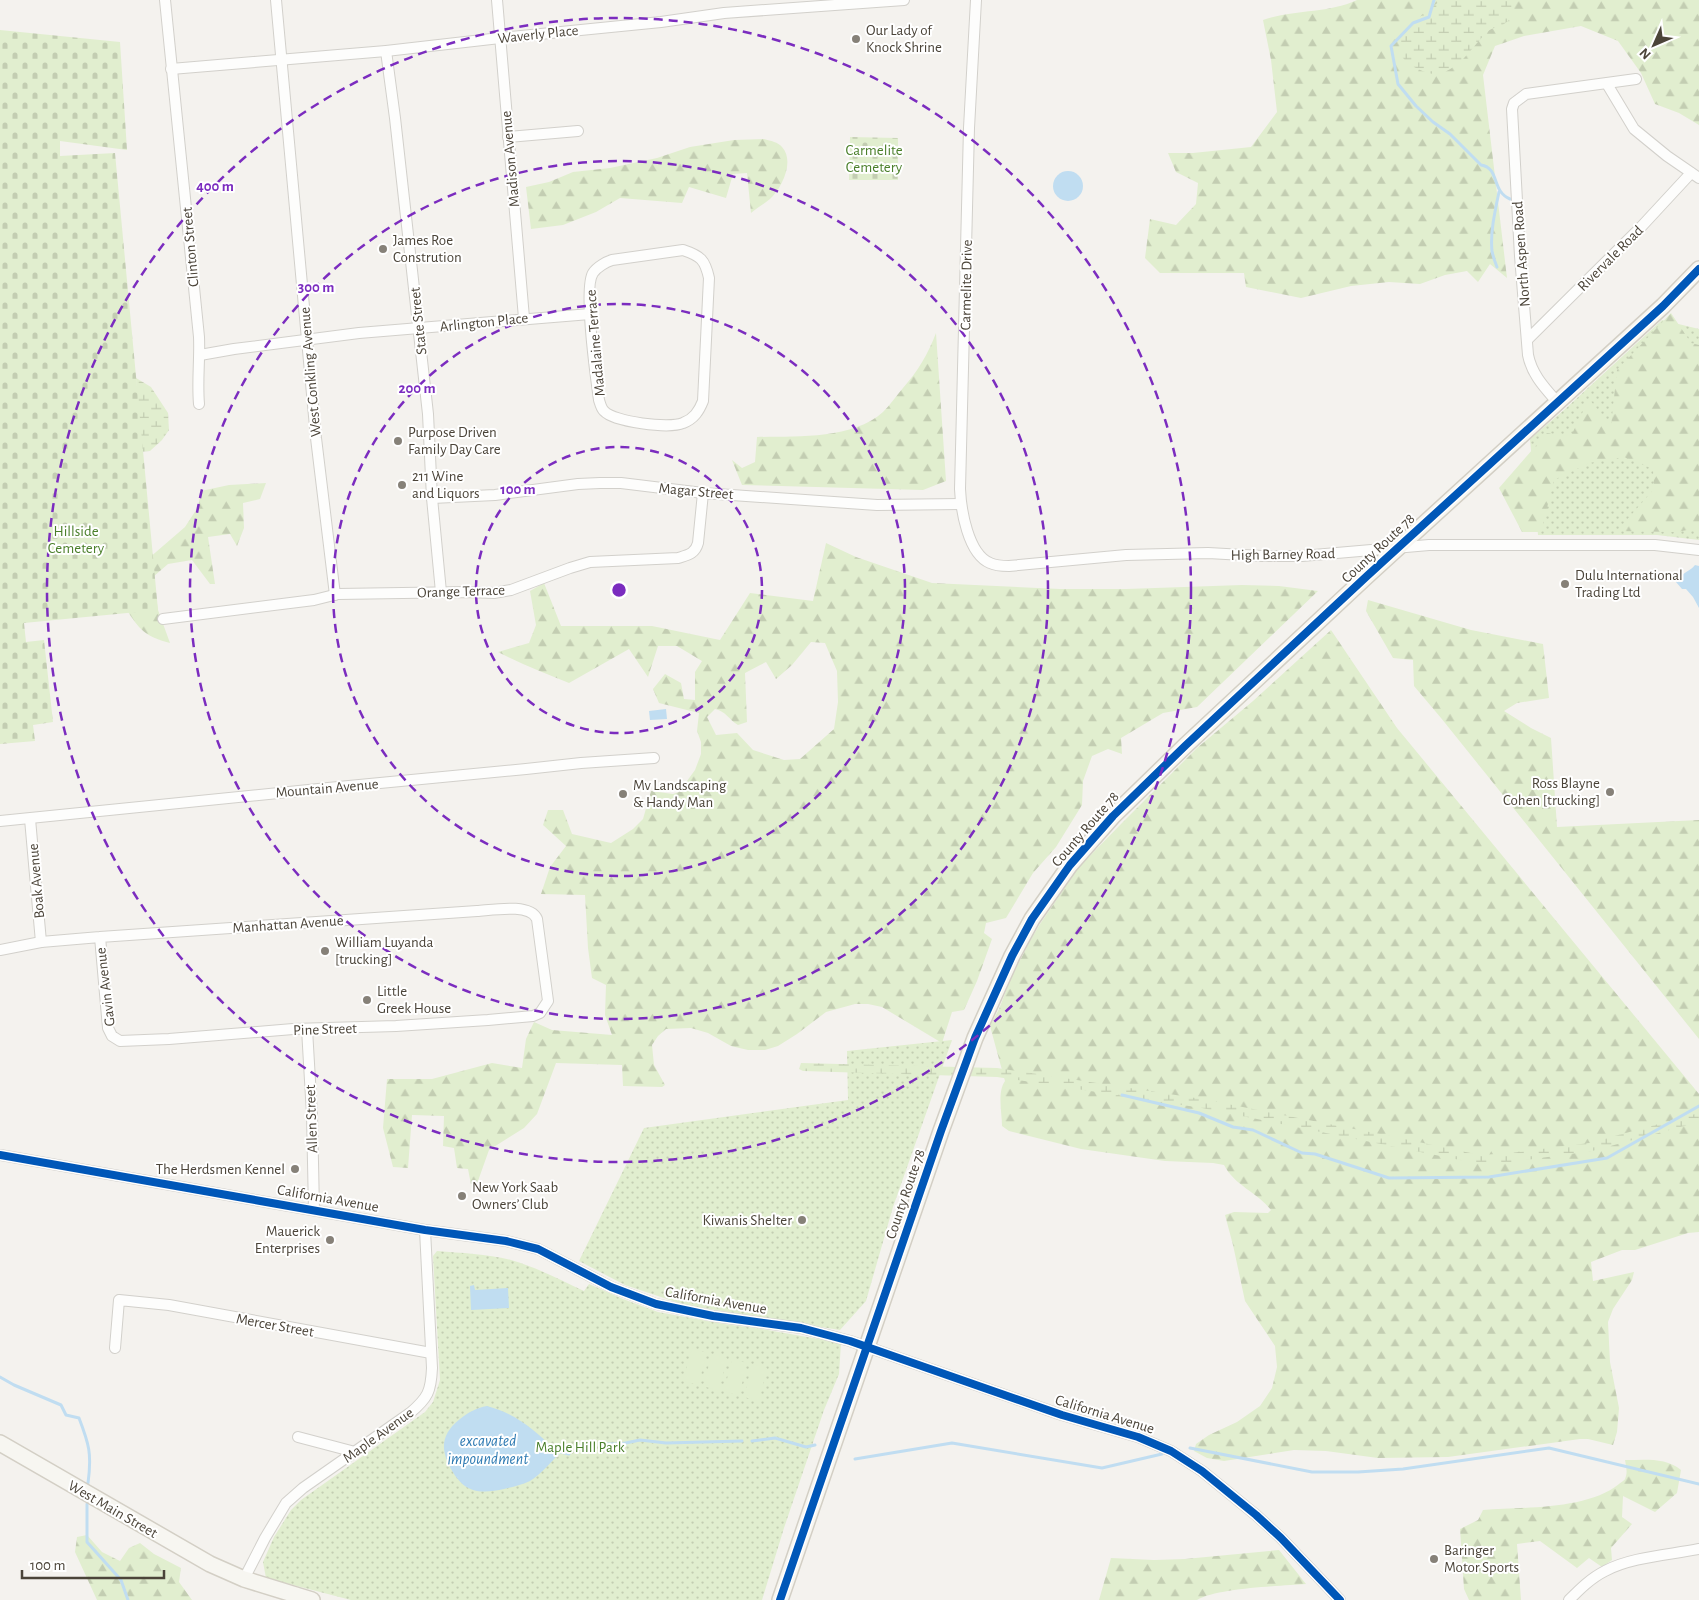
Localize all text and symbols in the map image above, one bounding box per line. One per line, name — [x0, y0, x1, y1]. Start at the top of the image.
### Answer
north arrow — [1629, 20, 1679, 70]
street label: Waverly Place — [497, 23, 579, 46]
place label: Our Lady of Knock Shrine — [866, 23, 942, 55]
marker: Our Lady of Knock Shrine — [850, 33, 862, 45]
text: N — [1637, 45, 1654, 62]
street label: Madison Avenue — [499, 110, 522, 208]
park label: Carmelite Cemetery — [845, 143, 903, 175]
text: 400 m — [196, 179, 234, 194]
street label: North Aspen Road — [1510, 200, 1533, 307]
street label: Clinton Street — [180, 206, 201, 288]
street label: Rivervale Road — [1575, 222, 1646, 294]
place label: James Roe Constrution — [393, 233, 462, 265]
street label: Carmelite Drive — [958, 239, 975, 331]
marker: James Roe Constrution — [377, 243, 389, 255]
text: 300 m — [298, 280, 334, 295]
street label: State Street — [407, 286, 430, 356]
street label: Madalaine Terrace — [583, 289, 608, 397]
street label: West Conkling Avenue — [297, 306, 324, 438]
street label: Arlington Place — [439, 310, 529, 335]
text: 200 m — [398, 381, 436, 396]
place label: Purpose Driven Family Day Care — [408, 425, 501, 457]
marker: Purpose Driven Family Day Care — [392, 435, 404, 447]
place label: 211 Wine and Liquors — [412, 469, 480, 501]
marker: 211 Wine and Liquors — [396, 479, 408, 491]
street label: Magar Street — [658, 481, 734, 502]
text: 100 m — [500, 482, 536, 497]
street label: County Route 78 — [1339, 511, 1418, 586]
park label: Hillside Cemetery — [48, 524, 105, 556]
street label: High Barney Road — [1231, 546, 1336, 563]
place label: Dulu International Trading Ltd — [1575, 568, 1683, 600]
marker: Dulu International Trading Ltd — [1559, 578, 1571, 590]
centre of rings — [610, 581, 628, 599]
street label: Orange Terrace — [417, 582, 505, 601]
place label: Ross Blayne Cohen [trucking] — [1503, 776, 1600, 808]
street label: Mountain Avenue — [275, 777, 379, 800]
place label: Mv Landscaping & Handy Man — [633, 778, 727, 810]
marker: Ross Blayne Cohen [trucking] — [1604, 786, 1616, 798]
marker: Mv Landscaping & Handy Man — [617, 788, 629, 800]
street label: County Route 78 — [1049, 789, 1122, 870]
street label: Boak Avenue — [26, 843, 47, 919]
street label: Manhattan Avenue — [232, 913, 344, 936]
place label: William Luyanda [trucking] — [335, 935, 433, 967]
marker: William Luyanda [trucking] — [319, 945, 331, 957]
street label: Gavin Avenue — [93, 946, 118, 1027]
place label: Little Greek House — [377, 984, 451, 1016]
marker: Little Greek House — [361, 994, 373, 1006]
street label: Pine Street — [293, 1021, 357, 1038]
street label: Allen Street — [303, 1084, 320, 1153]
street label: County Route 78 — [883, 1147, 928, 1241]
place label: The Herdsmen Kennel — [156, 1162, 285, 1177]
marker: The Herdsmen Kennel — [289, 1163, 301, 1175]
place label: New York Saab Owners’ Club — [472, 1180, 558, 1212]
street label: California Avenue — [276, 1182, 380, 1215]
marker: New York Saab Owners’ Club — [456, 1190, 468, 1202]
place label: Kiwanis Shelter — [702, 1213, 792, 1228]
marker: Kiwanis Shelter — [796, 1214, 808, 1226]
place label: Mauerick Enterprises — [255, 1224, 320, 1256]
marker: Mauerick Enterprises — [324, 1234, 336, 1246]
street label: California Avenue — [664, 1284, 768, 1317]
street label: Mercer Street — [235, 1311, 315, 1340]
street label: California Avenue — [1053, 1392, 1156, 1437]
street label: Maple Avenue — [340, 1405, 416, 1466]
water label: excavated impoundment — [448, 1433, 529, 1468]
park label: Maple Hill Park — [535, 1440, 625, 1455]
street label: West Main Street — [66, 1478, 160, 1541]
place label: Baringer Motor Sports — [1444, 1543, 1519, 1575]
scale bar — [22, 1548, 165, 1580]
marker: Baringer Motor Sports — [1428, 1553, 1440, 1565]
text: 100 m — [30, 1558, 65, 1573]

